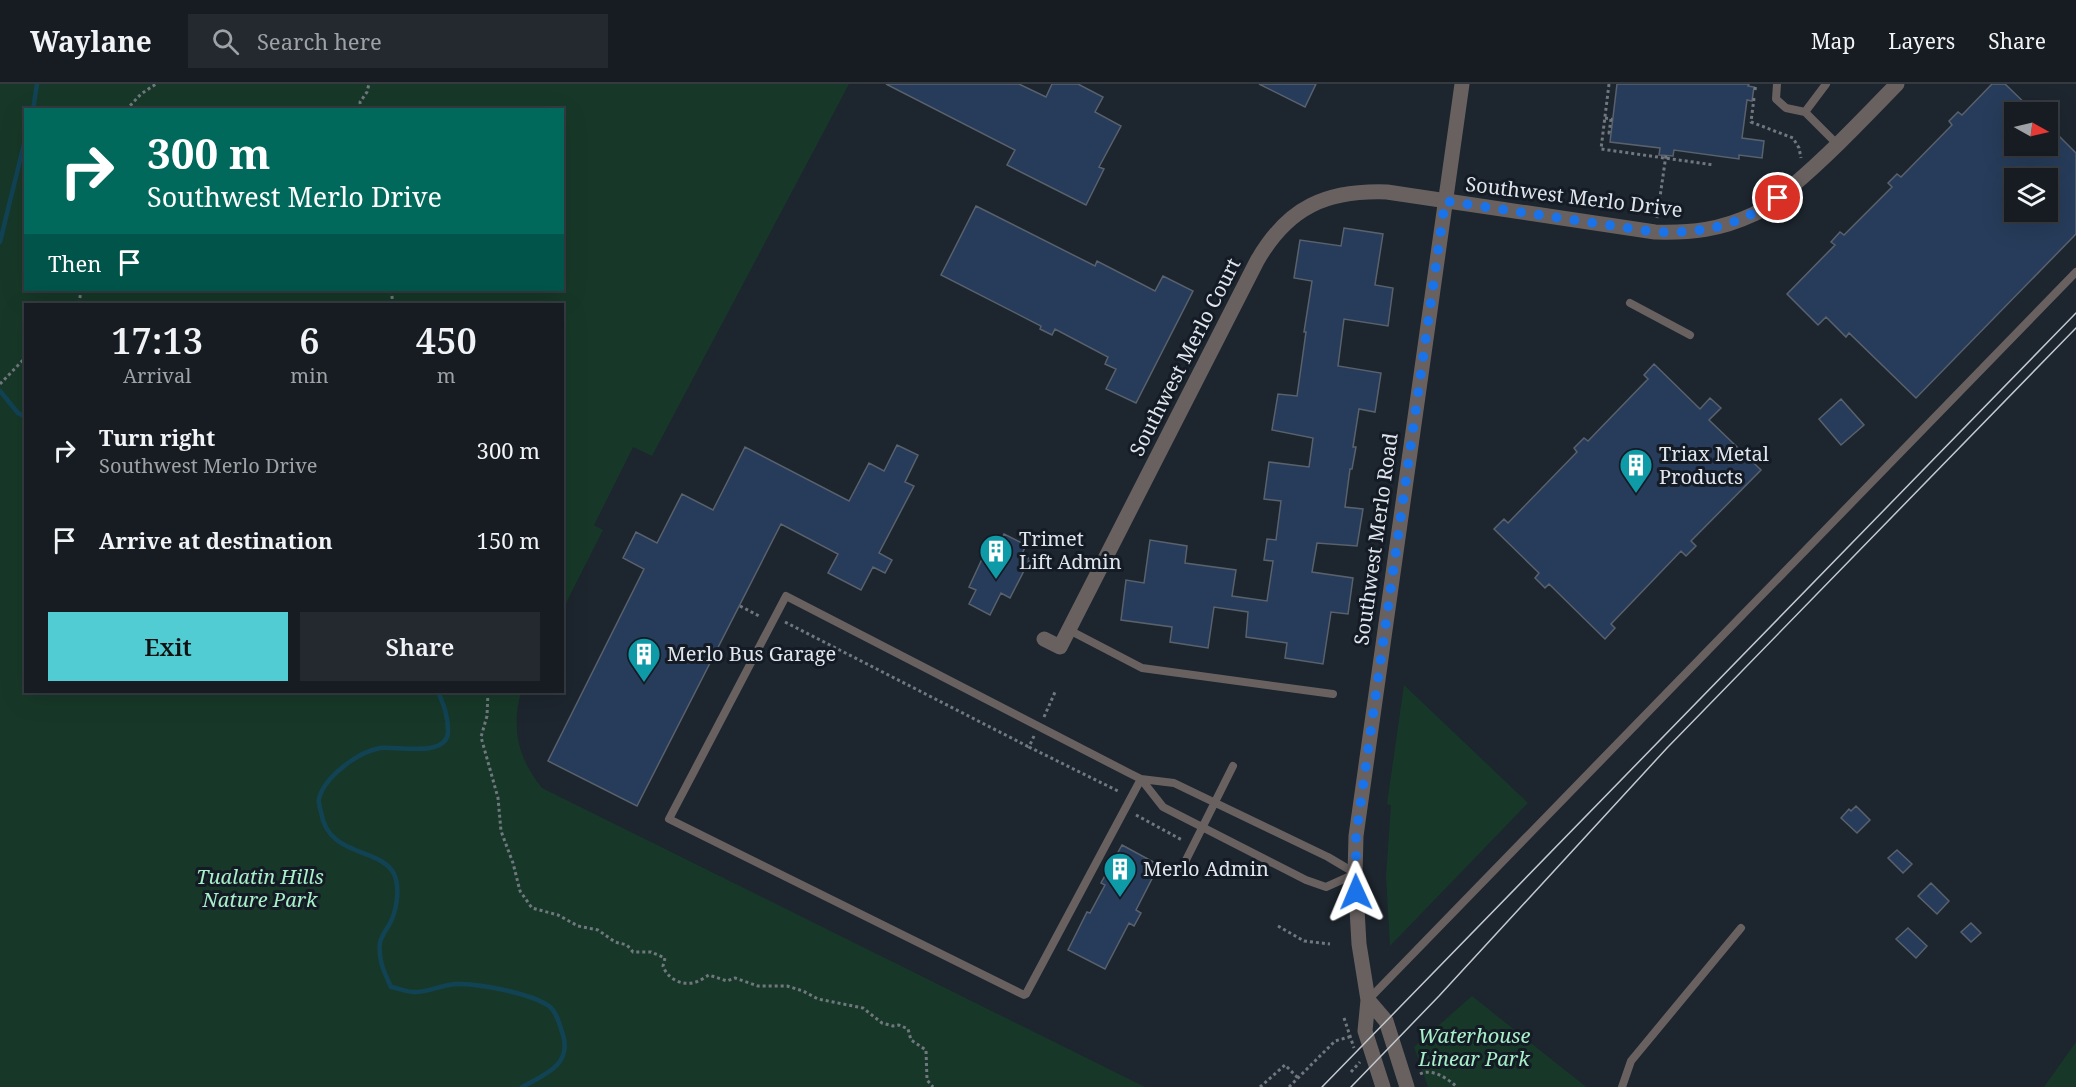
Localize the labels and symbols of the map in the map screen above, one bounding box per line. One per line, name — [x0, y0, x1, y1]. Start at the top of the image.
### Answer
north arrow — [2004, 102, 2058, 156]
street label: Southwest Merlo Drive — [1464, 170, 1684, 223]
pin — [1752, 172, 1803, 223]
street label: Southwest Merlo Court — [1123, 253, 1246, 460]
street label: Southwest Merlo Road — [1347, 431, 1404, 647]
place label: Triax Metal Products — [1659, 440, 1769, 490]
building icon: Triax Metal Products — [1618, 447, 1654, 494]
place label: Trimet Lift Admin — [1019, 525, 1122, 575]
building icon: Trimet Lift Admin — [978, 533, 1014, 580]
building icon: Merlo Bus Garage — [626, 636, 662, 683]
place label: Merlo Bus Garage — [667, 640, 836, 667]
building icon: Merlo Admin — [1102, 851, 1138, 898]
place label: Merlo Admin — [1143, 855, 1269, 882]
position arrow — [1324, 860, 1388, 924]
park label: Tualatin Hills Nature Park — [196, 863, 324, 913]
park label: Waterhouse Linear Park — [1417, 1022, 1530, 1072]

